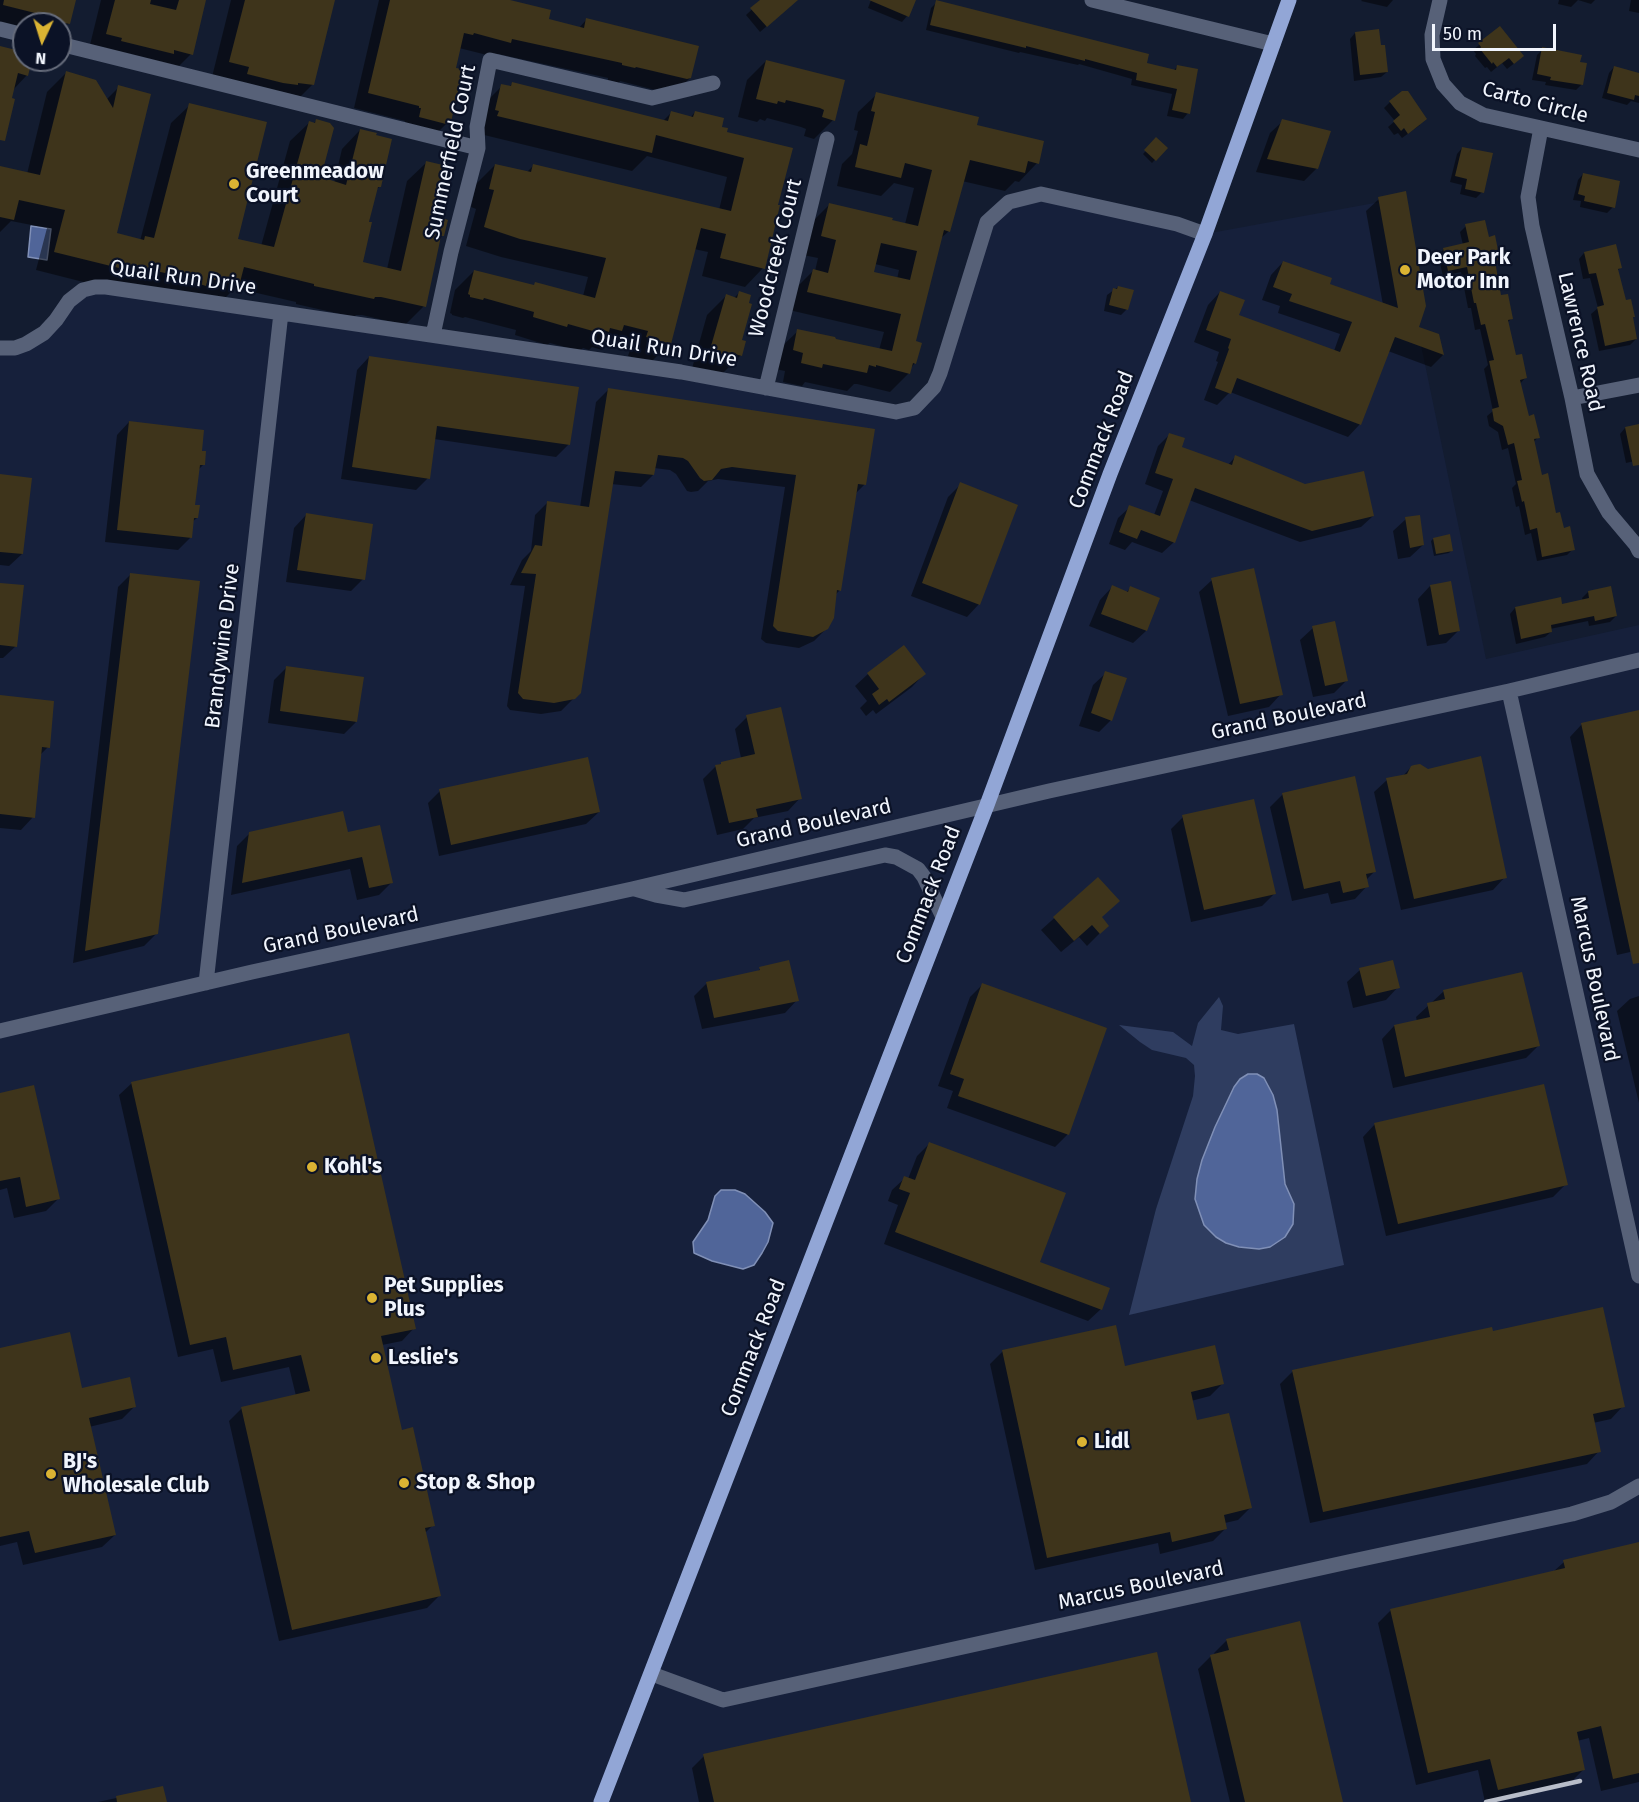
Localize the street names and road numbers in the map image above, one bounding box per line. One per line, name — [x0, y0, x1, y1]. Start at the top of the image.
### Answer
street label: Summerfield Court — [420, 62, 482, 242]
street label: Carto Circle — [1479, 77, 1591, 129]
street label: Woodcreek Court — [744, 176, 808, 340]
street label: Quail Run Drive — [108, 255, 258, 301]
street label: Lawrence Road — [1552, 270, 1608, 414]
street label: Quail Run Drive — [589, 325, 739, 373]
street label: Commack Road — [1064, 367, 1140, 513]
street label: Brandywine Drive — [200, 562, 246, 730]
street label: Grand Boulevard — [1209, 688, 1369, 746]
street label: Grand Boulevard — [734, 794, 894, 854]
street label: Commack Road — [891, 822, 967, 968]
street label: Marcus Boulevard — [1564, 894, 1624, 1064]
street label: Grand Boulevard — [261, 902, 421, 960]
street label: Commack Road — [716, 1275, 792, 1421]
street label: Marcus Boulevard — [1056, 1556, 1226, 1616]

